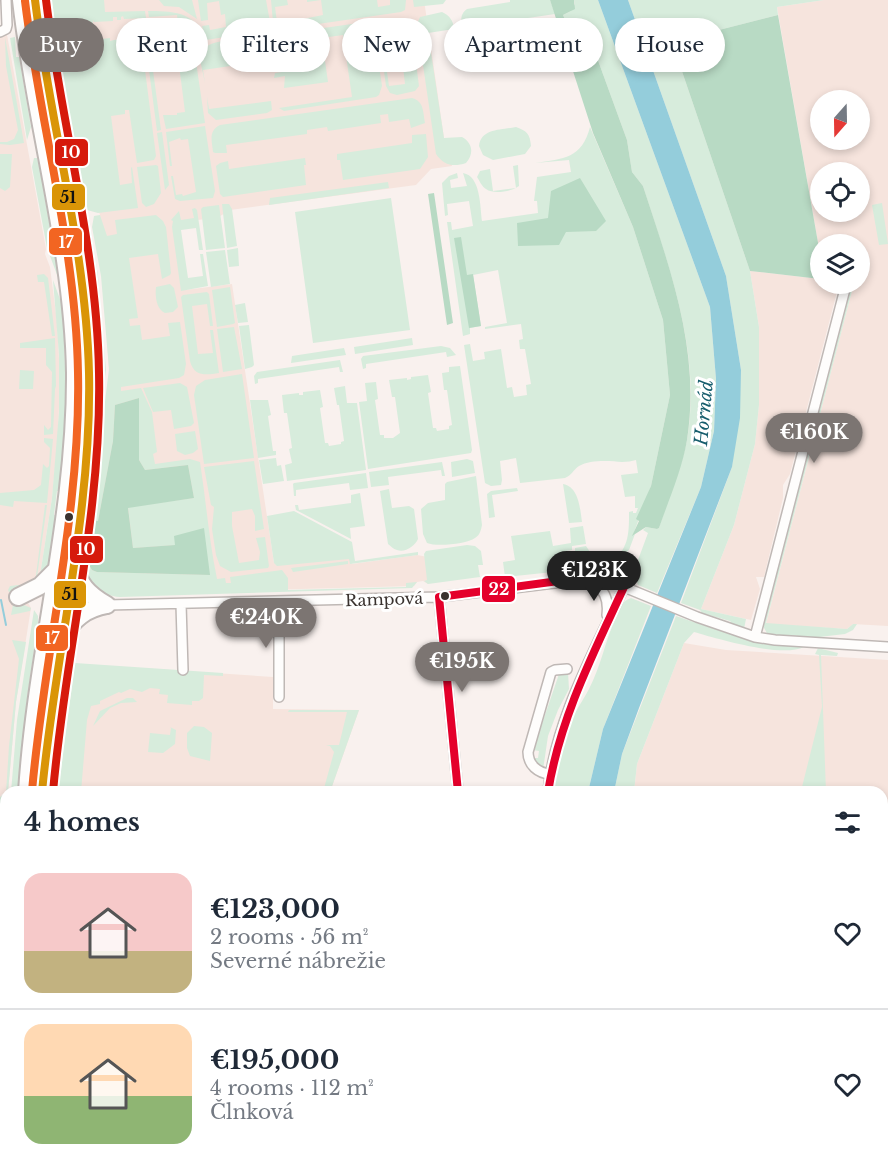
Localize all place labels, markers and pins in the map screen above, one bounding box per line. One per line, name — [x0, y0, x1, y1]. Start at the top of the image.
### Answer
pin: €160K — [772, 413, 856, 464]
unlabelled marker — [63, 511, 75, 523]
pin: €123K — [552, 551, 636, 602]
unlabelled marker — [439, 590, 451, 602]
pin: €240K — [224, 598, 308, 649]
pin: €195K — [420, 642, 504, 693]

